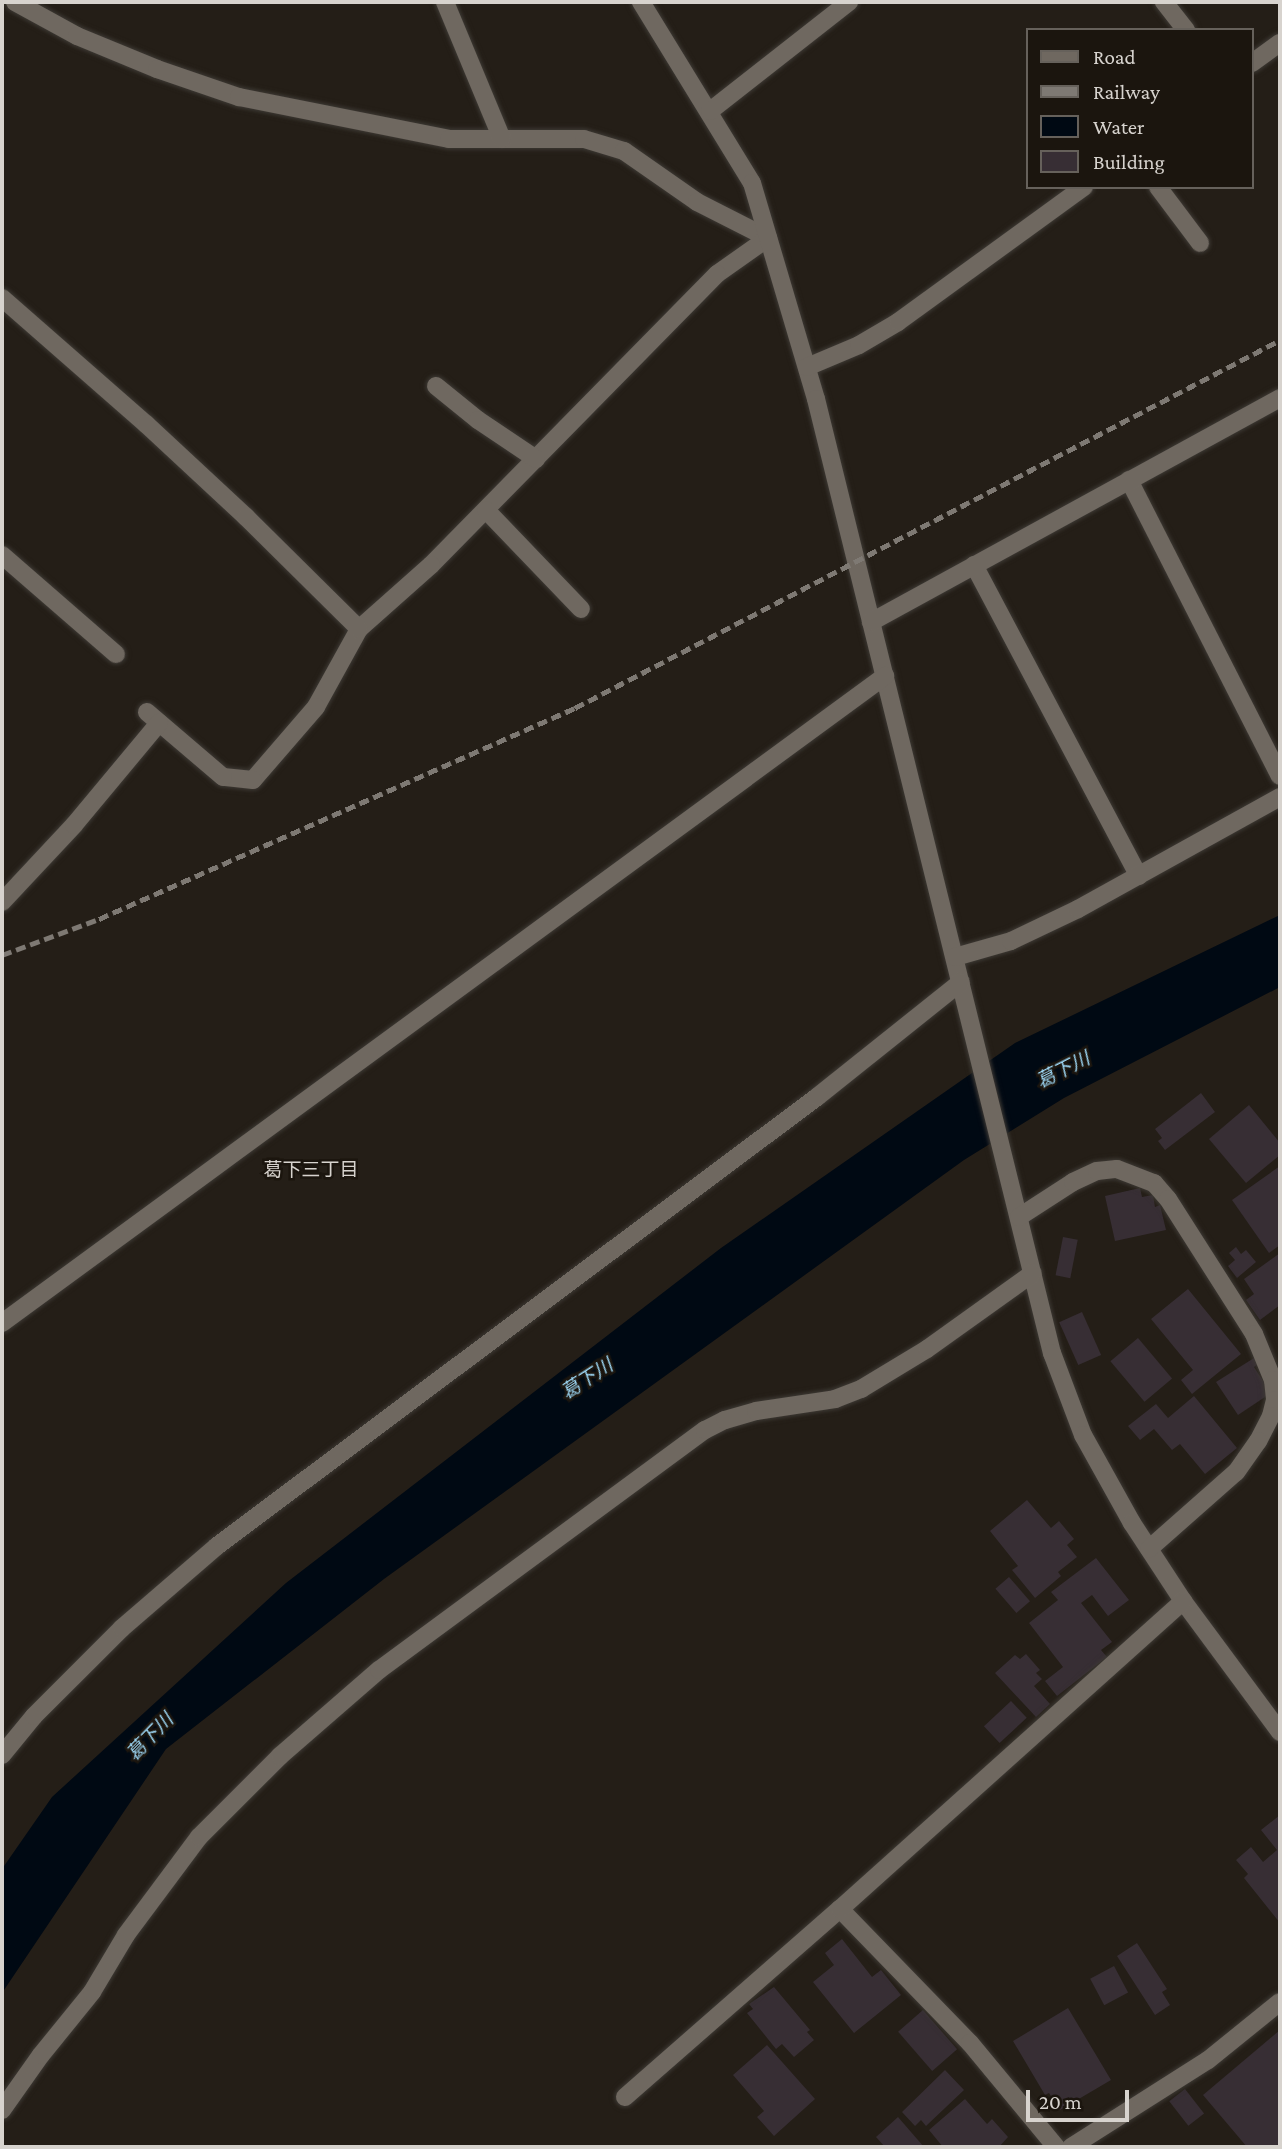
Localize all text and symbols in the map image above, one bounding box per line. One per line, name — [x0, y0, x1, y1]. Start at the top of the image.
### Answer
legend — [1026, 28, 1254, 189]
text: Road — [1093, 45, 1136, 69]
text: Railway — [1093, 80, 1160, 104]
text: Water — [1093, 115, 1145, 139]
text: Building — [1093, 150, 1165, 174]
water label: 葛下川 — [1032, 1047, 1094, 1093]
district label: 葛下三丁目 — [264, 1159, 358, 1181]
water label: 葛下川 — [557, 1354, 617, 1404]
water label: 葛下川 — [122, 1709, 178, 1765]
scale bar — [1030, 2076, 1133, 2120]
text: 20 m — [1039, 2090, 1082, 2114]

